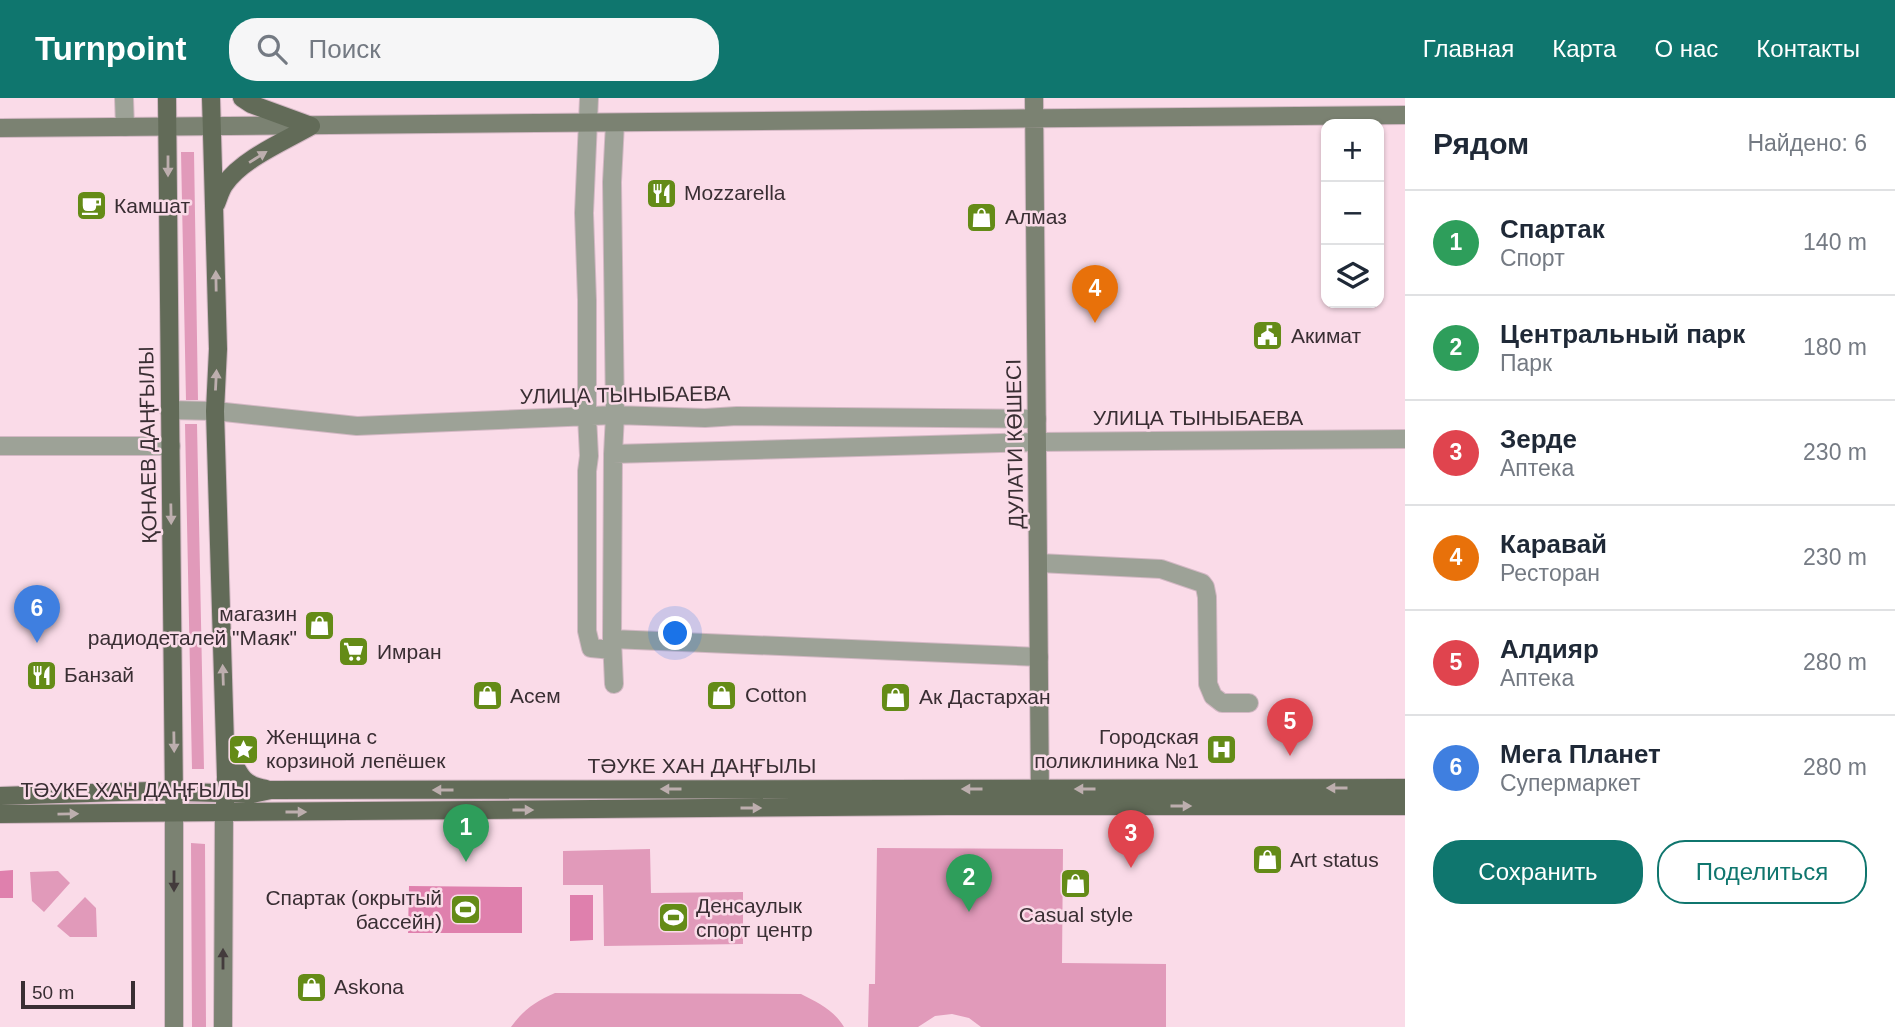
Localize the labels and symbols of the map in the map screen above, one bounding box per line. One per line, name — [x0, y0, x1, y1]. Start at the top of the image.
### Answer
one-way arrow — [248, 150, 267, 163]
one-way arrow — [162, 155, 174, 177]
restaurant icon: Mozzarella — [644, 176, 678, 210]
place label: Mozzarella — [684, 181, 786, 204]
cafe icon: Камшат — [74, 189, 108, 223]
place label: Камшат — [114, 194, 190, 217]
shop icon: Алмаз — [965, 200, 999, 234]
place label: Алмаз — [1005, 205, 1067, 228]
pin: 4 — [1072, 265, 1118, 323]
one-way arrow — [211, 269, 222, 291]
public building icon: Акимат — [1251, 319, 1285, 353]
place label: Акимат — [1291, 324, 1362, 347]
street label: ҚОНАЕВ ДАҢҒЫЛЫ — [134, 346, 161, 544]
street label: ДУЛАТИ КӨШЕСІ — [1002, 359, 1027, 529]
one-way arrow — [211, 369, 222, 391]
street label: УЛИЦА ТЫНЫБАЕВА — [519, 381, 731, 408]
street label: УЛИЦА ТЫНЫБАЕВА — [1093, 406, 1303, 429]
one-way arrow — [166, 503, 177, 525]
pin: 6 — [14, 585, 60, 643]
place label: магазин радиодеталей "Маяк" — [88, 602, 297, 649]
shop icon: магазин радиодеталей "Маяк" — [303, 609, 337, 643]
your location — [658, 616, 692, 650]
supermarket icon: Имран — [337, 635, 371, 669]
place label: Имран — [377, 640, 442, 663]
restaurant icon: Банзай — [24, 658, 58, 692]
place label: Банзай — [64, 663, 134, 686]
one-way arrow — [217, 664, 228, 686]
shop icon: Cotton — [705, 678, 739, 712]
shop icon: Асем — [470, 679, 504, 713]
shop icon: Ак Дастархан — [879, 680, 913, 714]
place label: Cotton — [745, 683, 807, 706]
place label: Асем — [510, 684, 561, 707]
place label: Ак Дастархан — [919, 685, 1050, 708]
pin: 5 — [1267, 698, 1313, 756]
place label: Женщина с корзиной лепёшек — [266, 725, 446, 772]
place label: Городская поликлиника №1 — [1034, 725, 1199, 772]
one-way arrow — [168, 731, 180, 753]
place icon: Женщина с корзиной лепёшек — [226, 732, 260, 766]
hospital icon: Городская поликлиника №1 — [1205, 732, 1239, 766]
street label: ТӘУКЕ ХАН ДАҢҒЫЛЫ — [588, 754, 816, 777]
street label: ТӘУКЕ ХАН ДАҢҒЫЛЫ — [21, 778, 249, 801]
one-way arrow — [1326, 782, 1348, 794]
one-way arrow — [659, 783, 681, 795]
one-way arrow — [960, 783, 982, 795]
one-way arrow — [1074, 783, 1096, 795]
one-way arrow — [432, 784, 454, 796]
one-way arrow — [1171, 800, 1193, 812]
one-way arrow — [740, 802, 762, 814]
pin: 1 — [443, 804, 489, 862]
one-way arrow — [512, 804, 534, 816]
one-way arrow — [285, 806, 307, 818]
one-way arrow — [57, 808, 79, 819]
pin: 3 — [1108, 810, 1154, 868]
shop icon: Art status — [1250, 843, 1284, 877]
place label: Art status — [1290, 848, 1379, 871]
pin: 2 — [946, 854, 992, 912]
shop icon: Casual style — [1059, 866, 1093, 900]
one-way arrow — [168, 870, 180, 892]
place label: Спартак (окрытый бассейн) — [265, 886, 442, 933]
sports icon: Спартак (окрытый бассейн) — [448, 893, 482, 927]
place label: Денсаулык спорт центр — [696, 894, 813, 941]
sports icon: Денсаулык спорт центр — [656, 901, 690, 935]
place label: Casual style — [1019, 903, 1133, 926]
one-way arrow — [217, 948, 229, 970]
shop icon: Askona — [294, 970, 328, 1004]
place label: Askona — [334, 975, 404, 998]
scale bar — [21, 978, 135, 1010]

